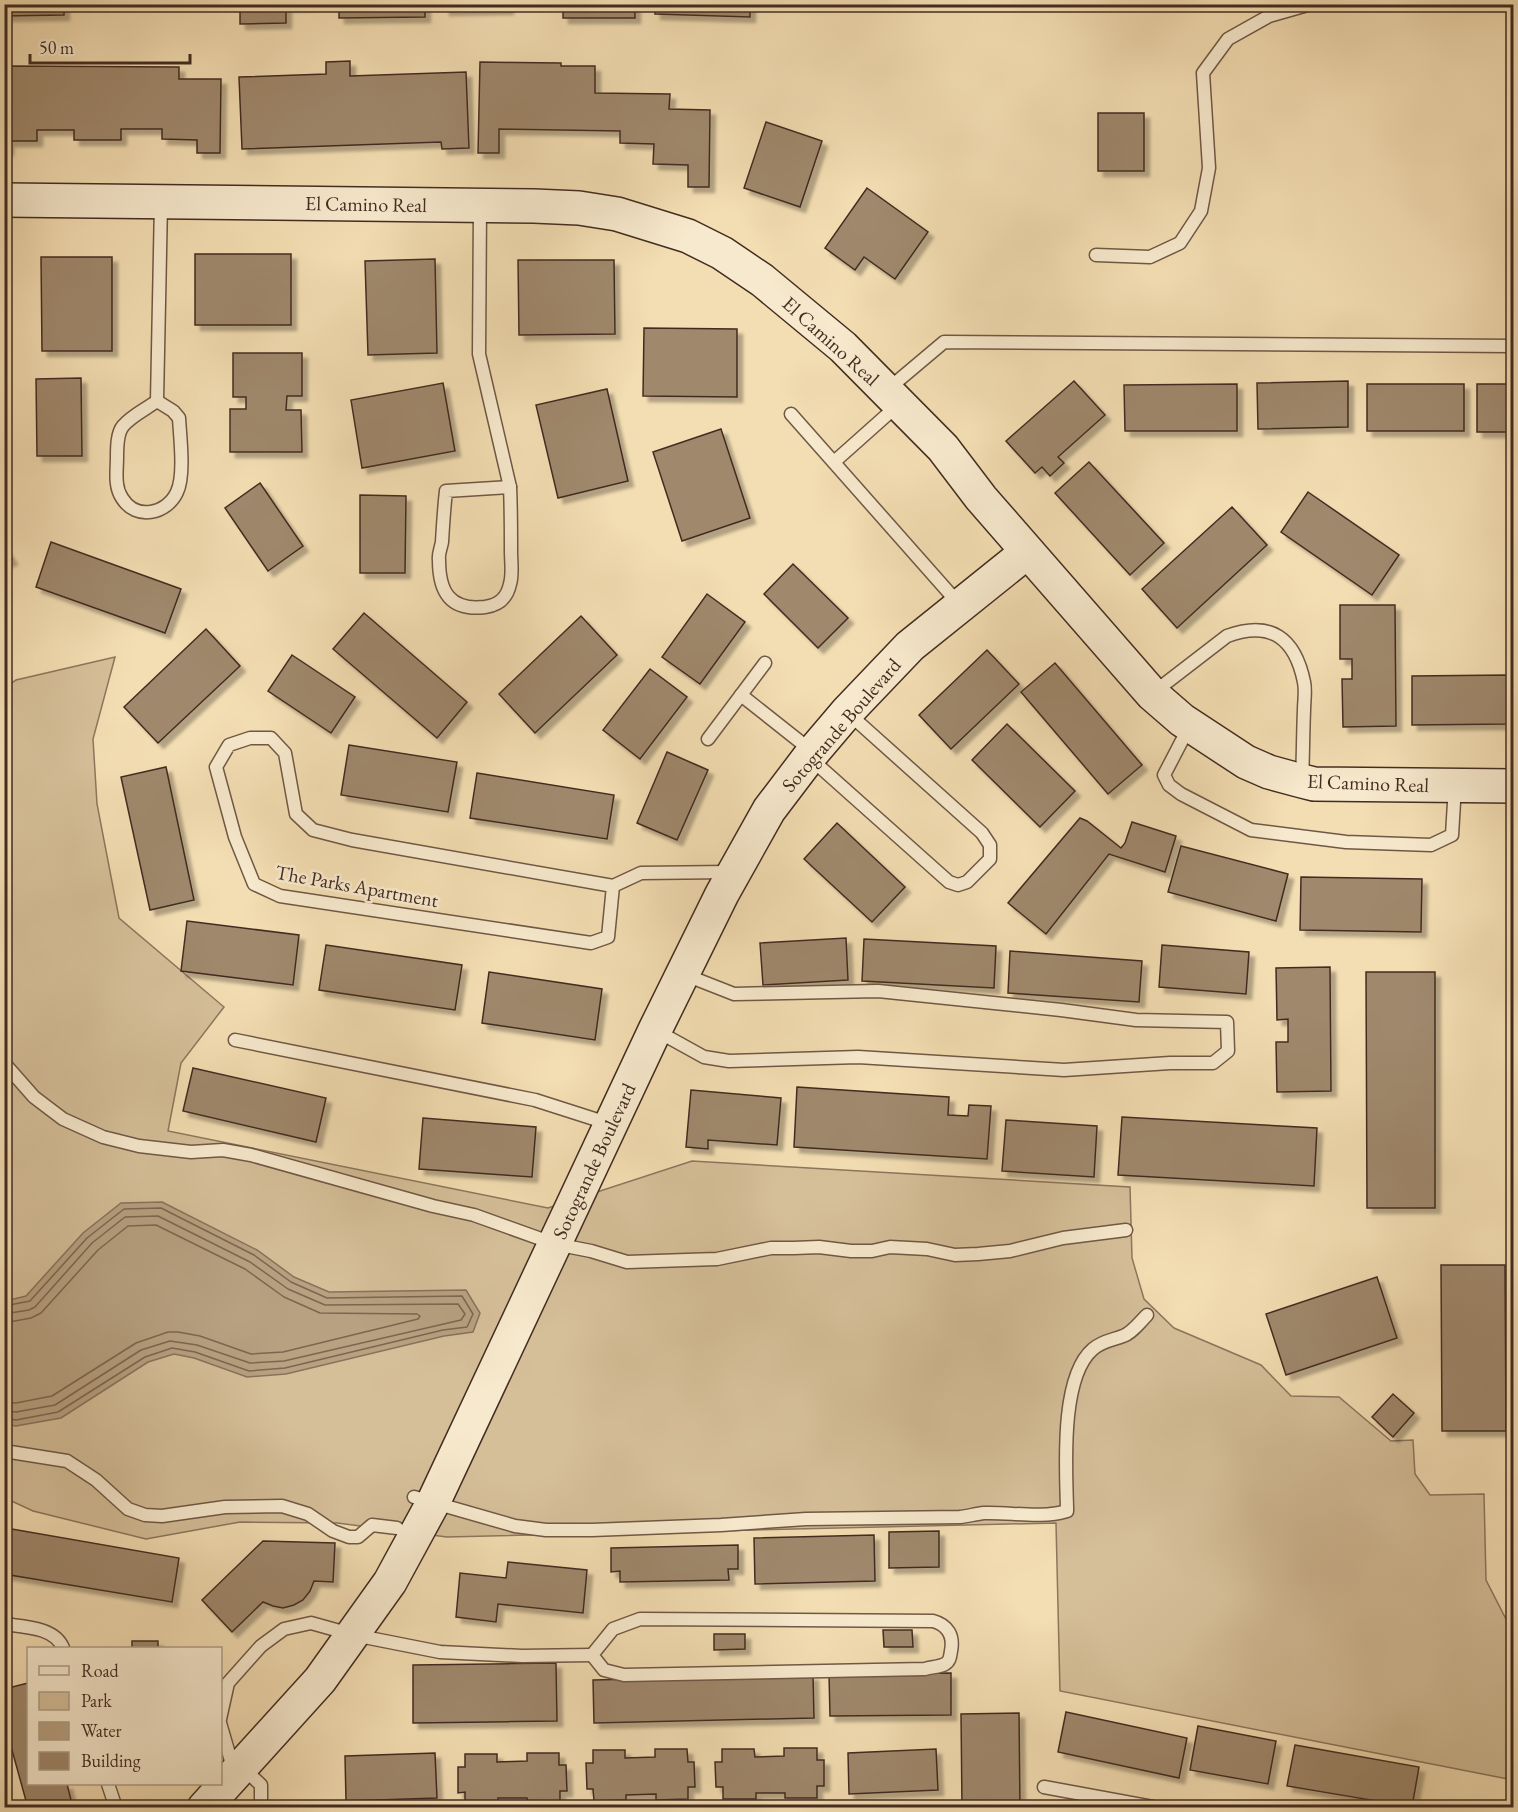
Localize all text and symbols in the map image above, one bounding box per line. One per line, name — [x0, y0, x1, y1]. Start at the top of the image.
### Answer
scale bar — [30, 27, 190, 65]
text: 50 m — [39, 36, 74, 59]
street label: El Camino Real — [305, 190, 427, 218]
street label: El Camino Real — [777, 291, 885, 392]
street label: Sotogrande Boulevard — [776, 652, 907, 797]
street label: El Camino Real — [1307, 768, 1430, 798]
street label: The Parks Apartment — [273, 859, 441, 913]
street label: Sotogrande Boulevard — [546, 1078, 642, 1243]
legend — [27, 1647, 222, 1785]
text: Road — [81, 1659, 120, 1682]
text: Park — [81, 1689, 112, 1712]
text: Water — [81, 1719, 122, 1742]
text: Building — [81, 1749, 141, 1772]

